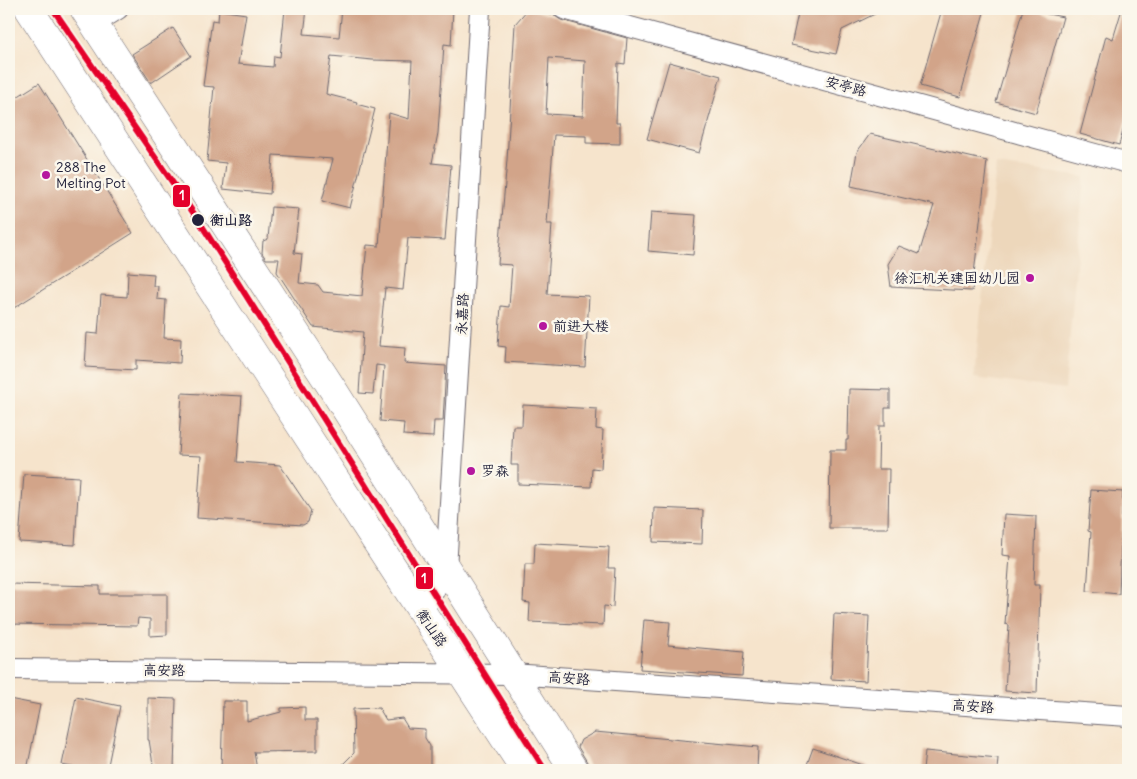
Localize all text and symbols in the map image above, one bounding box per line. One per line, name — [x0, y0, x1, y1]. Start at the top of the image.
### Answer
street label: 安亭路 — [823, 72, 869, 100]
place label: 288 The Melting Pot — [56, 158, 126, 192]
marker: 288 The Melting Pot — [40, 169, 52, 181]
line badge: 1 — [172, 184, 191, 208]
text: 1 — [179, 186, 185, 204]
place label: 衡山路 — [210, 211, 252, 229]
marker: 衡山路 — [190, 212, 206, 228]
place label: 徐汇机关建国幼儿园 — [894, 269, 1020, 287]
marker: 徐汇机关建国幼儿园 — [1024, 272, 1036, 284]
street label: 永嘉路 — [452, 293, 472, 335]
place label: 前进大楼 — [553, 317, 609, 335]
marker: 前进大楼 — [537, 320, 549, 332]
place label: 罗森 — [481, 462, 509, 480]
marker: 罗森 — [465, 465, 477, 477]
line badge: 1 — [415, 566, 434, 590]
text: 1 — [421, 569, 427, 587]
street label: 衡山路 — [413, 606, 451, 650]
street label: 高安路 — [143, 661, 185, 679]
street label: 高安路 — [547, 668, 591, 688]
street label: 高安路 — [951, 696, 995, 716]

